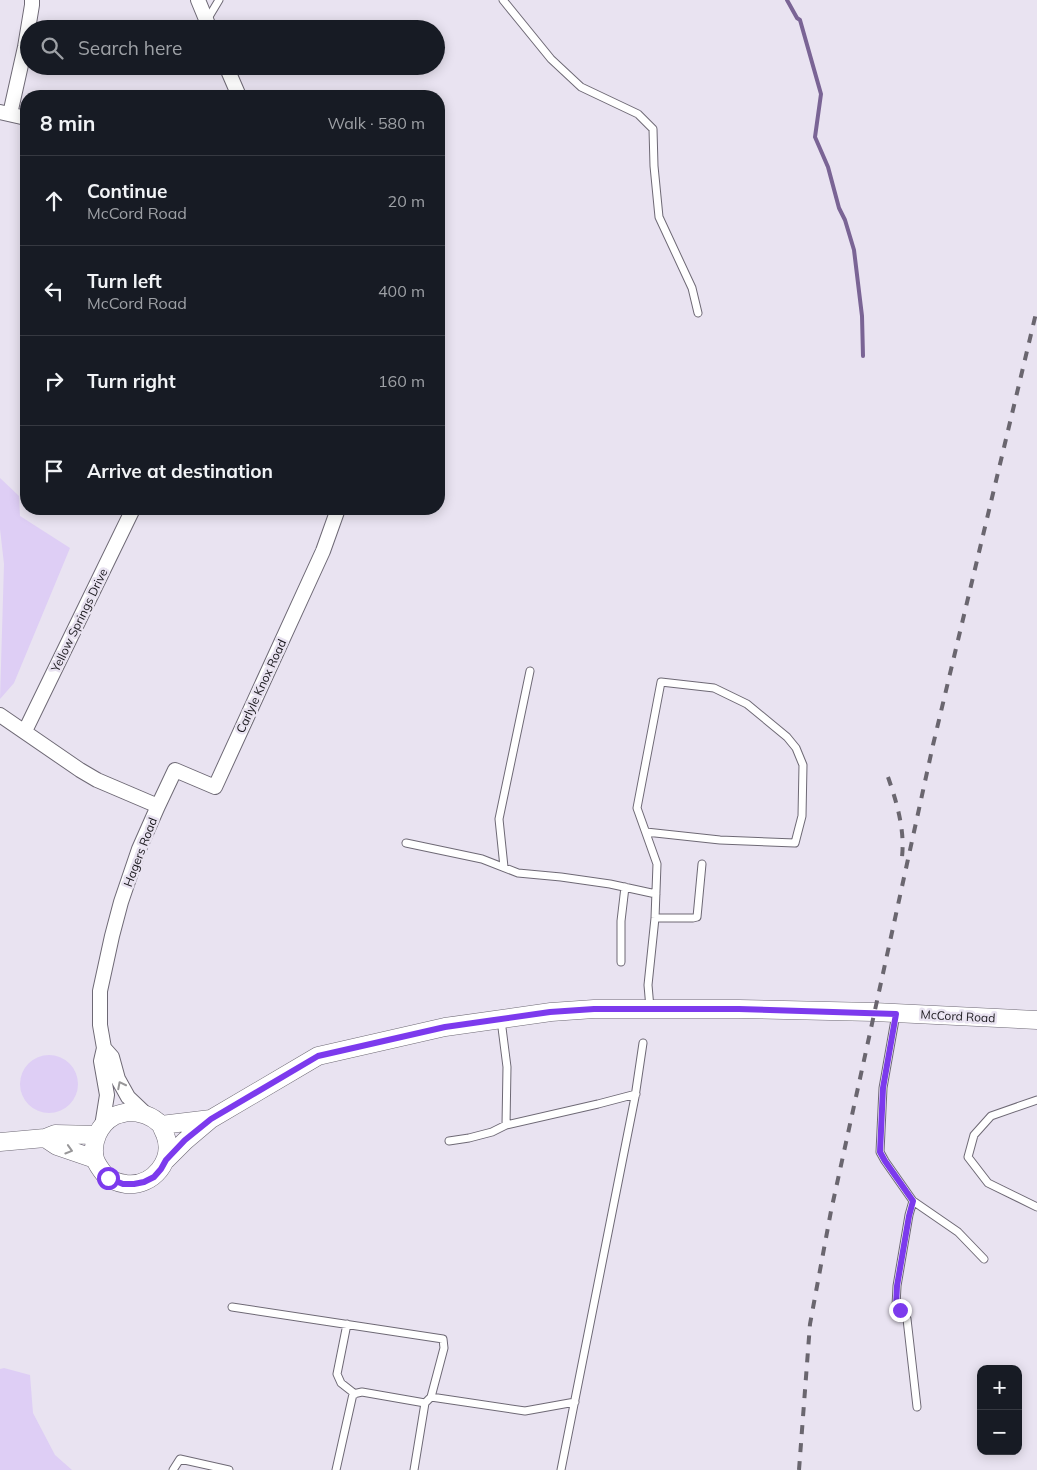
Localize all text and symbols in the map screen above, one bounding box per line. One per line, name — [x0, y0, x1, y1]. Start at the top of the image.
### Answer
search box — [20, 20, 445, 75]
icon: search — [38, 34, 66, 62]
text: Search here — [78, 36, 182, 60]
text: 8 min — [40, 110, 95, 136]
text: Walk · 580 m — [327, 113, 425, 133]
text: Continue — [87, 179, 167, 203]
icon: ahead — [40, 187, 68, 215]
text: 20 m — [388, 191, 425, 211]
text: McCord Road — [87, 203, 187, 223]
text: Turn left — [87, 269, 162, 293]
icon: left — [40, 277, 68, 305]
text: 400 m — [378, 281, 425, 301]
text: McCord Road — [87, 293, 187, 313]
icon: right — [40, 367, 68, 395]
text: Turn right — [87, 369, 176, 393]
text: 160 m — [378, 371, 425, 391]
icon: arrive — [40, 457, 68, 485]
text: Arrive at destination — [87, 459, 273, 483]
street label: Yellow Springs Drive — [47, 566, 111, 675]
street label: Carlyle Knox Road — [233, 637, 289, 735]
street label: Hagers Road — [120, 815, 160, 889]
street label: McCord Road — [920, 1007, 996, 1025]
one-way arrow — [117, 1081, 127, 1090]
one-way arrow — [65, 1145, 73, 1155]
route start — [97, 1167, 120, 1190]
route end — [889, 1299, 912, 1322]
map controls — [977, 1365, 1022, 1455]
button: + — [977, 1365, 1022, 1410]
button: − — [977, 1410, 1022, 1455]

